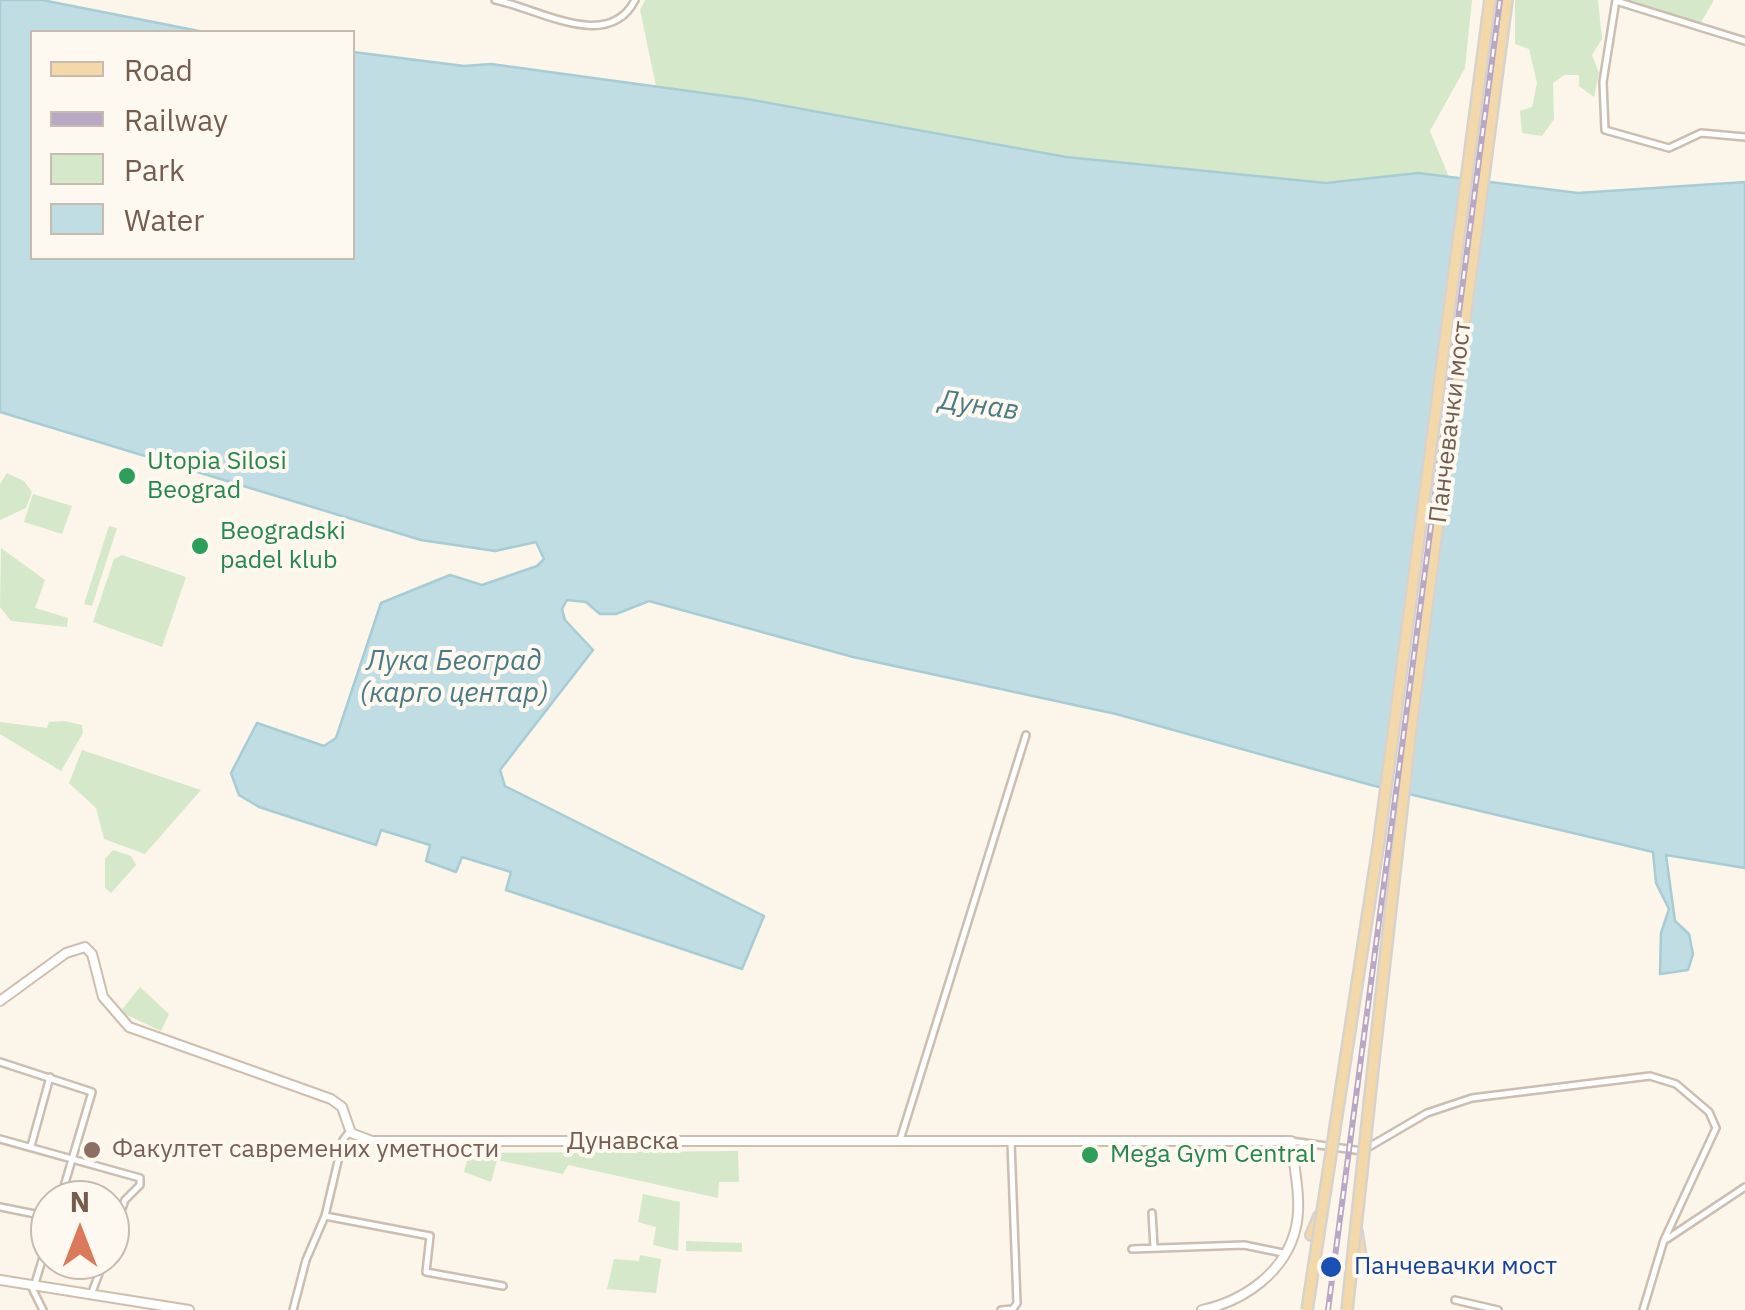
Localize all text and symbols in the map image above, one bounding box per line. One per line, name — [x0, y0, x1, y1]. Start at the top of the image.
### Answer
legend — [30, 30, 355, 260]
text: Road — [124, 50, 193, 89]
text: Railway — [124, 100, 228, 139]
text: Park — [124, 150, 185, 189]
text: Water — [124, 200, 204, 239]
street label: Панчевачки мост — [1424, 319, 1478, 525]
water label: Дунав — [937, 384, 1021, 428]
place label: Utopia Silosi Beograd — [147, 447, 287, 506]
marker: Utopia Silosi Beograd — [116, 465, 138, 487]
place label: Beogradski padel klub — [220, 517, 346, 576]
marker: Beogradski padel klub — [189, 535, 211, 557]
water label: Лука Београд (карго центар) — [360, 645, 548, 711]
street label: Дунавска — [567, 1127, 679, 1157]
place label: Факултет савремених уметности — [112, 1135, 499, 1165]
marker: Факултет савремених уметности — [81, 1139, 103, 1161]
place label: Mega Gym Central — [1110, 1140, 1315, 1170]
marker: Mega Gym Central — [1079, 1144, 1101, 1166]
north arrow — [30, 1180, 130, 1280]
text: N — [70, 1183, 90, 1220]
place label: Панчевачки мост — [1354, 1252, 1557, 1282]
marker: Панчевачки мост — [1318, 1254, 1344, 1280]

